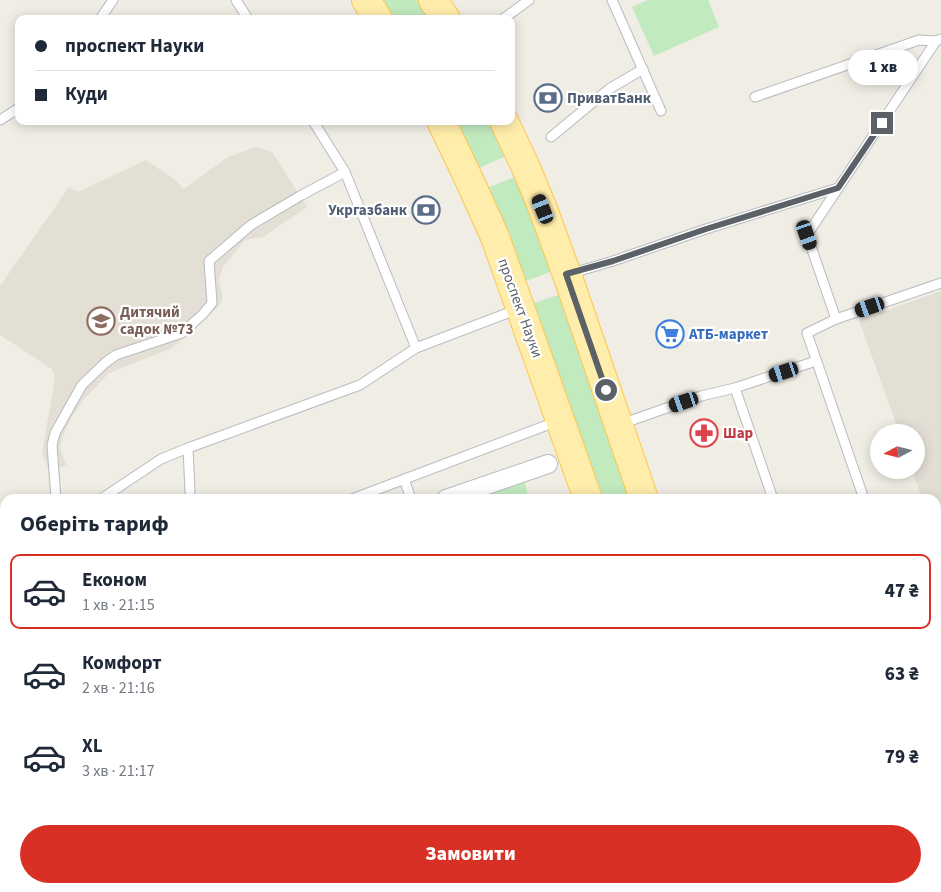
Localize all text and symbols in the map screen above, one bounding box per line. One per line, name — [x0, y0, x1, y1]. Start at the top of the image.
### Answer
text: проспект Науки — [65, 33, 204, 60]
callout: 1 хв — [847, 51, 917, 86]
text: 1 хв — [869, 56, 897, 78]
text: Куди — [65, 81, 108, 108]
bank icon: ПриватБанк — [533, 83, 563, 113]
place label: ПриватБанк — [567, 88, 652, 109]
route end — [871, 112, 893, 134]
car — [530, 192, 555, 226]
bank icon: Укргазбанк — [411, 195, 441, 225]
place label: Укргазбанк — [328, 200, 408, 221]
car — [795, 218, 818, 252]
street label: проспект Науки — [492, 255, 548, 361]
car — [853, 295, 886, 319]
place label: Дитячий садок №73 — [120, 302, 193, 340]
school or university icon: Дитячий садок №73 — [86, 306, 116, 336]
supermarket icon: АТБ-маркет — [655, 319, 685, 349]
place label: АТБ-маркет — [688, 324, 768, 345]
car — [767, 360, 800, 384]
route start — [595, 379, 617, 401]
car — [667, 390, 700, 414]
pharmacy icon: Шар — [689, 418, 719, 448]
place label: Шар — [723, 423, 754, 444]
north arrow — [870, 424, 925, 479]
map controls — [870, 424, 925, 479]
text: Оберіть тариф — [20, 508, 169, 540]
text: Економ — [82, 567, 147, 594]
icon: car — [22, 569, 67, 614]
text: 47 ₴ — [885, 578, 919, 605]
text: 1 хв · 21:15 — [82, 594, 155, 616]
text: Комфорт — [82, 650, 162, 677]
icon: car — [22, 652, 67, 697]
text: 63 ₴ — [885, 661, 919, 688]
text: 2 хв · 21:16 — [82, 677, 155, 699]
text: XL — [82, 733, 103, 760]
icon: car — [22, 735, 67, 780]
text: 79 ₴ — [885, 744, 919, 771]
text: 3 хв · 21:17 — [82, 760, 155, 782]
button: Замовити — [20, 825, 921, 883]

